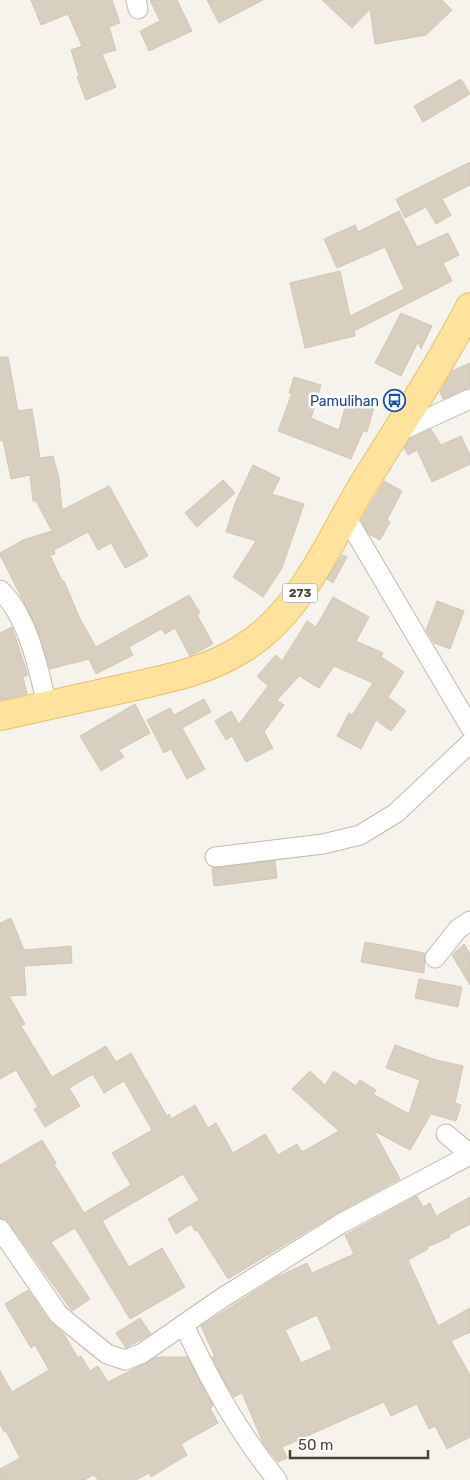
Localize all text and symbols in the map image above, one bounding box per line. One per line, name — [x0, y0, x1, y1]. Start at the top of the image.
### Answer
bus stop icon: Pamulihan — [383, 389, 407, 413]
place label: Pamulihan — [310, 393, 379, 410]
road number: 273 — [282, 584, 318, 602]
scale bar — [290, 1428, 428, 1460]
text: 50 m — [298, 1436, 333, 1454]

